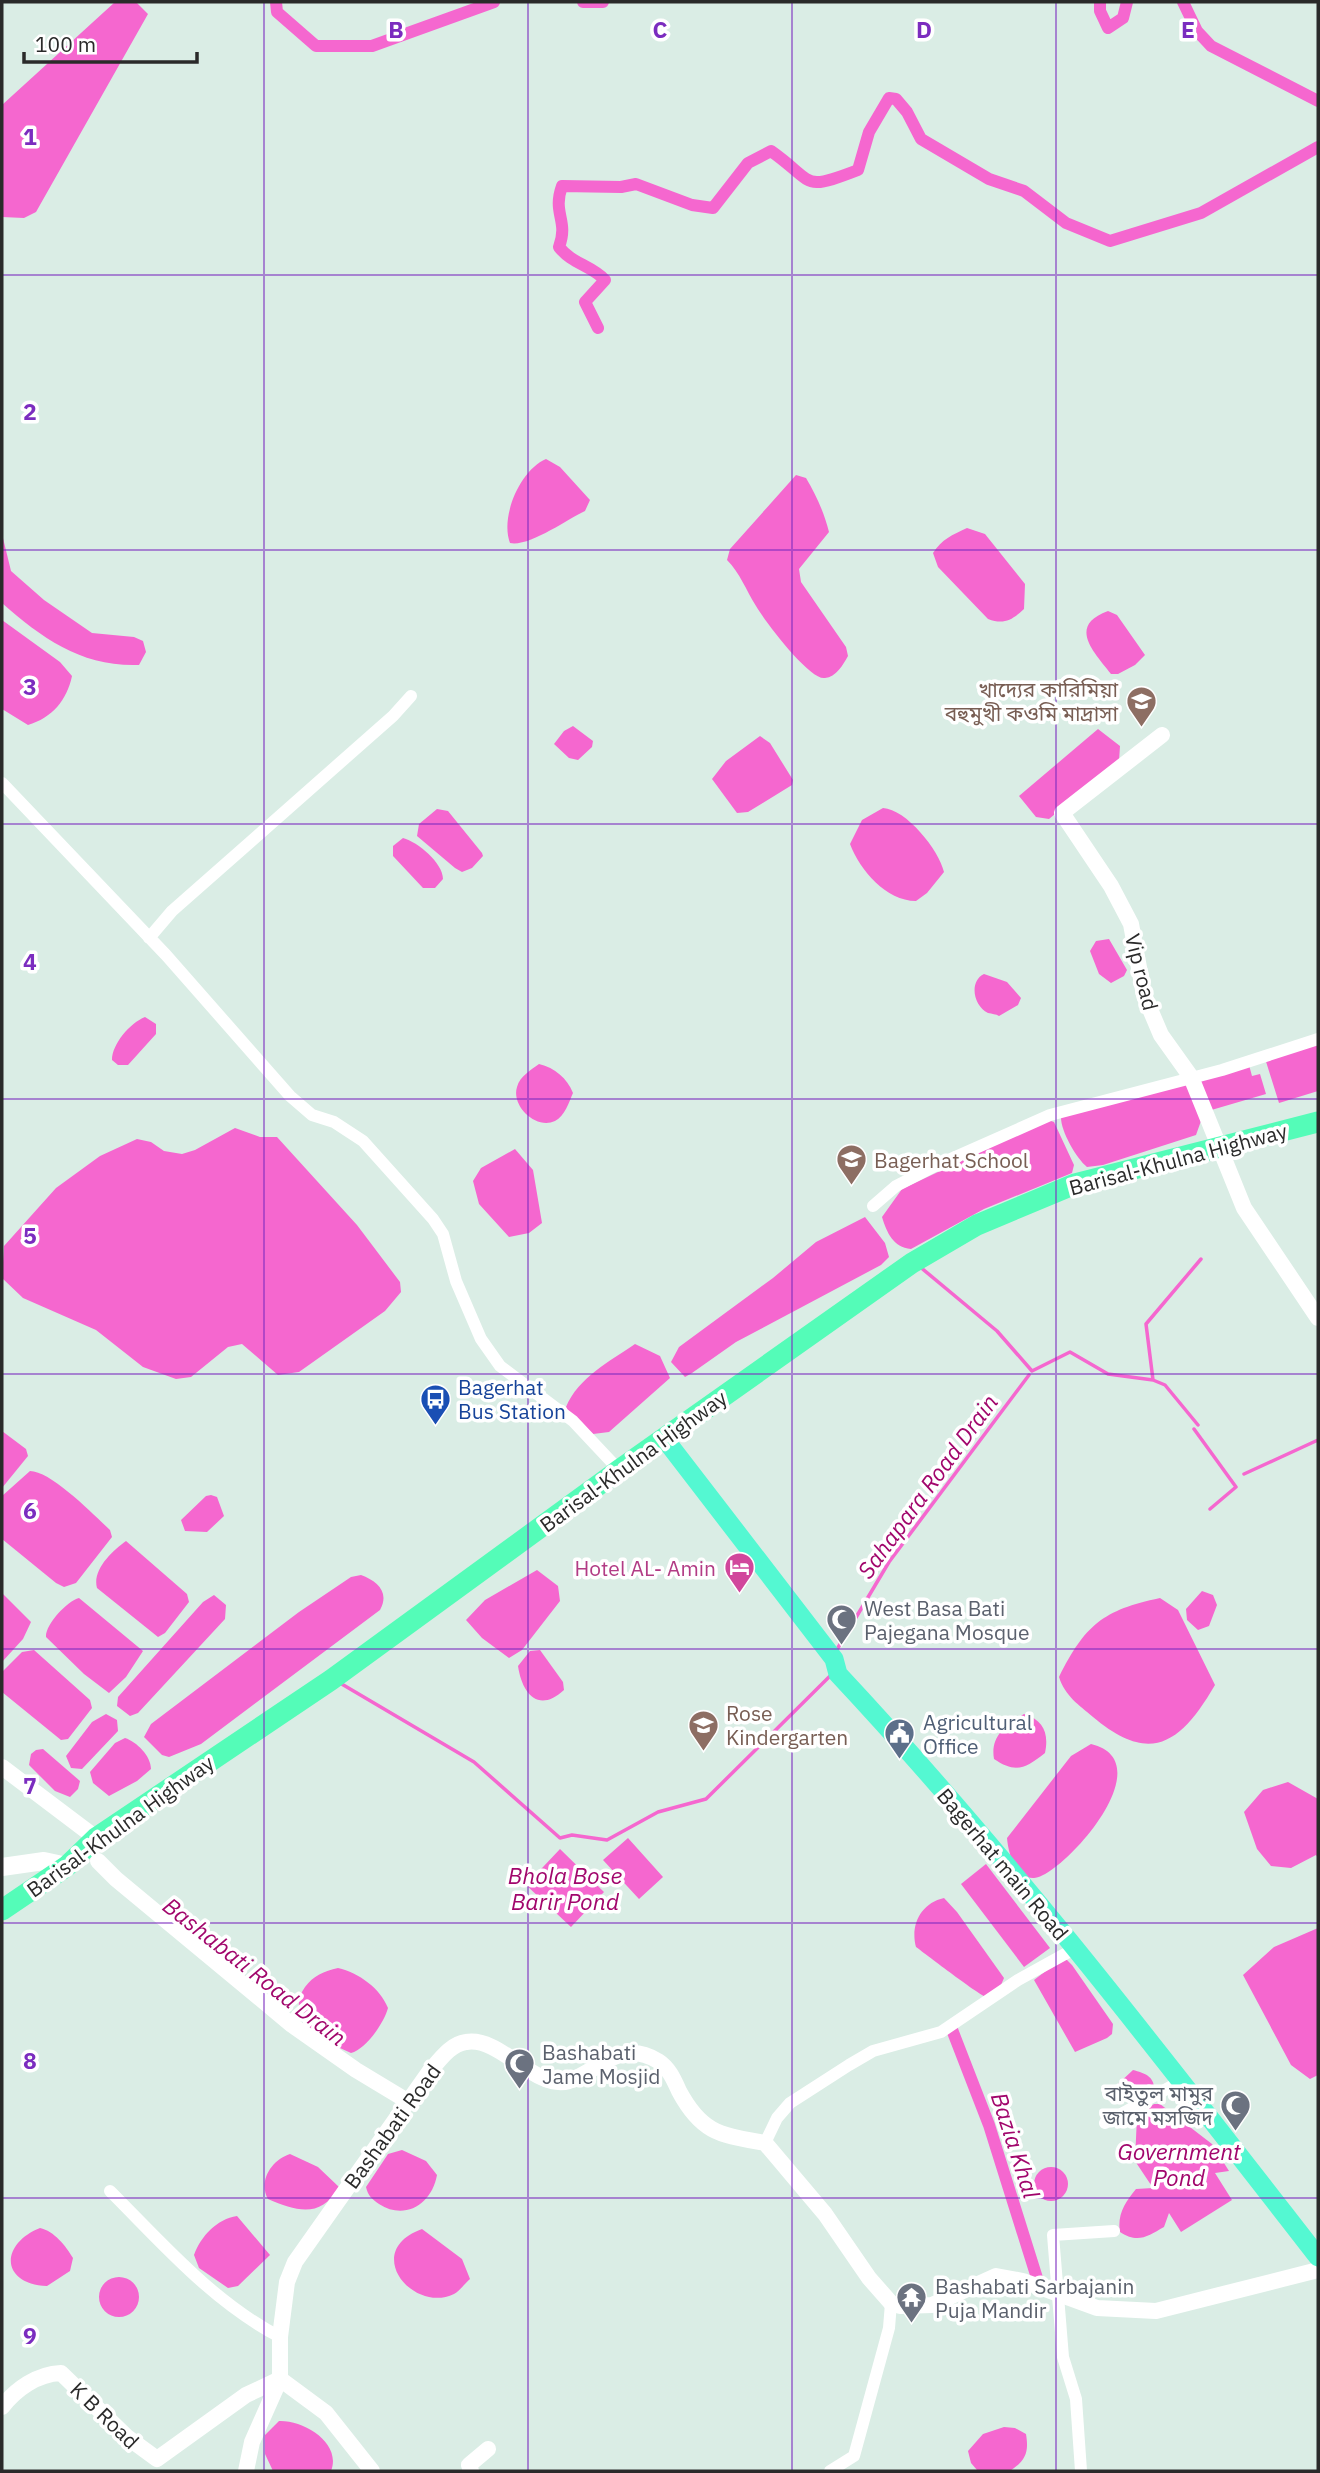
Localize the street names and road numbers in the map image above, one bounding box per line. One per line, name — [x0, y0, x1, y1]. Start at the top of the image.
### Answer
street label: Vip road — [1119, 931, 1165, 1013]
street label: Barisal-Khulna Highway — [1066, 1116, 1291, 1202]
street label: Barisal-Khulna Highway — [534, 1383, 733, 1538]
street label: Barisal-Khulna Highway — [21, 1748, 220, 1903]
street label: Bagerhat main Road — [931, 1782, 1075, 1946]
street label: Bashabati Road — [337, 2058, 447, 2194]
street label: K B Road — [65, 2375, 145, 2455]

